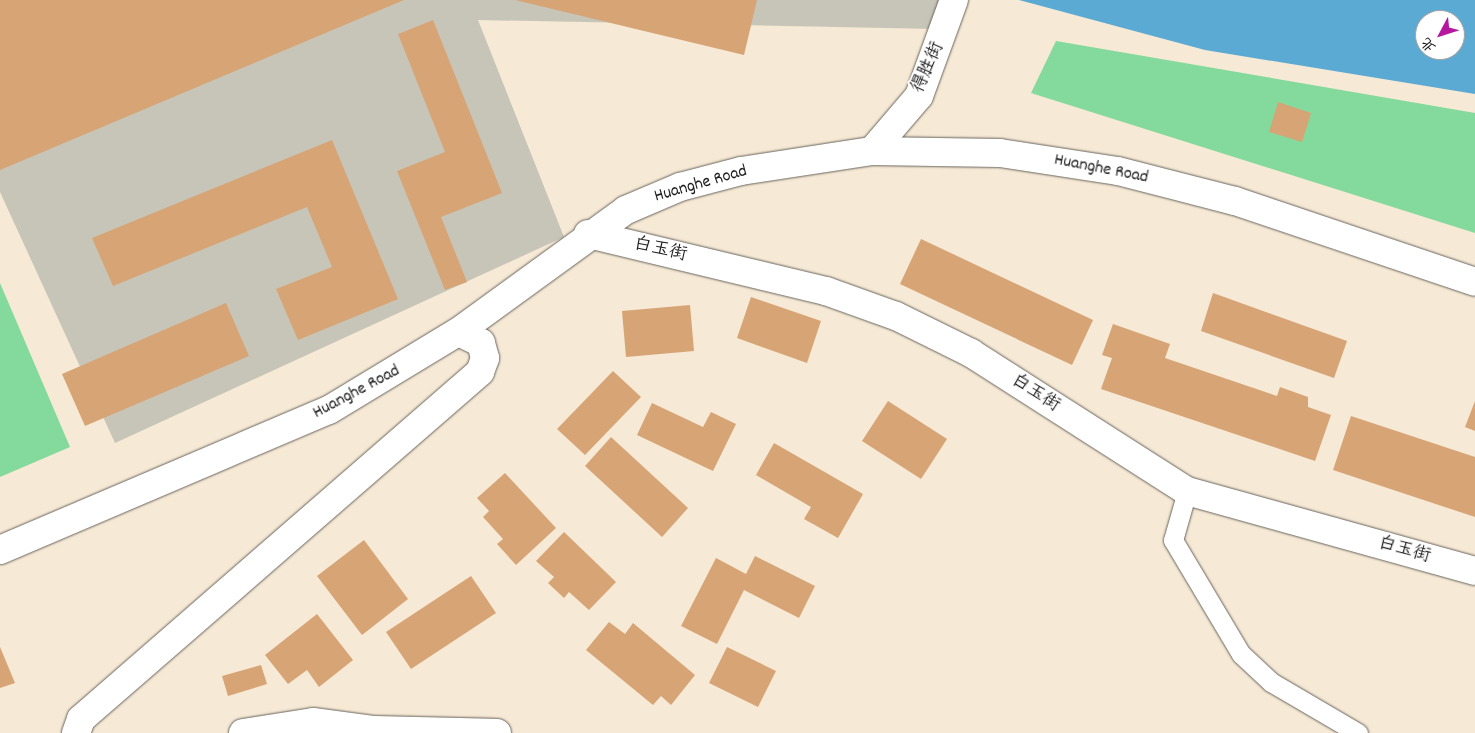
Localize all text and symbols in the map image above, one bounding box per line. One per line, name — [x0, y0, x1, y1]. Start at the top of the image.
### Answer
north arrow — [1415, 10, 1465, 60]
text: 北 — [1417, 32, 1441, 56]
street label: 得胜街 — [908, 39, 950, 97]
street label: Huanghe Road — [1052, 150, 1150, 190]
street label: Huanghe Road — [652, 161, 750, 209]
street label: 白玉街 — [631, 234, 689, 268]
street label: Huanghe Road — [310, 361, 404, 425]
street label: 白玉街 — [1006, 370, 1064, 418]
street label: 白玉街 — [1375, 533, 1433, 569]

